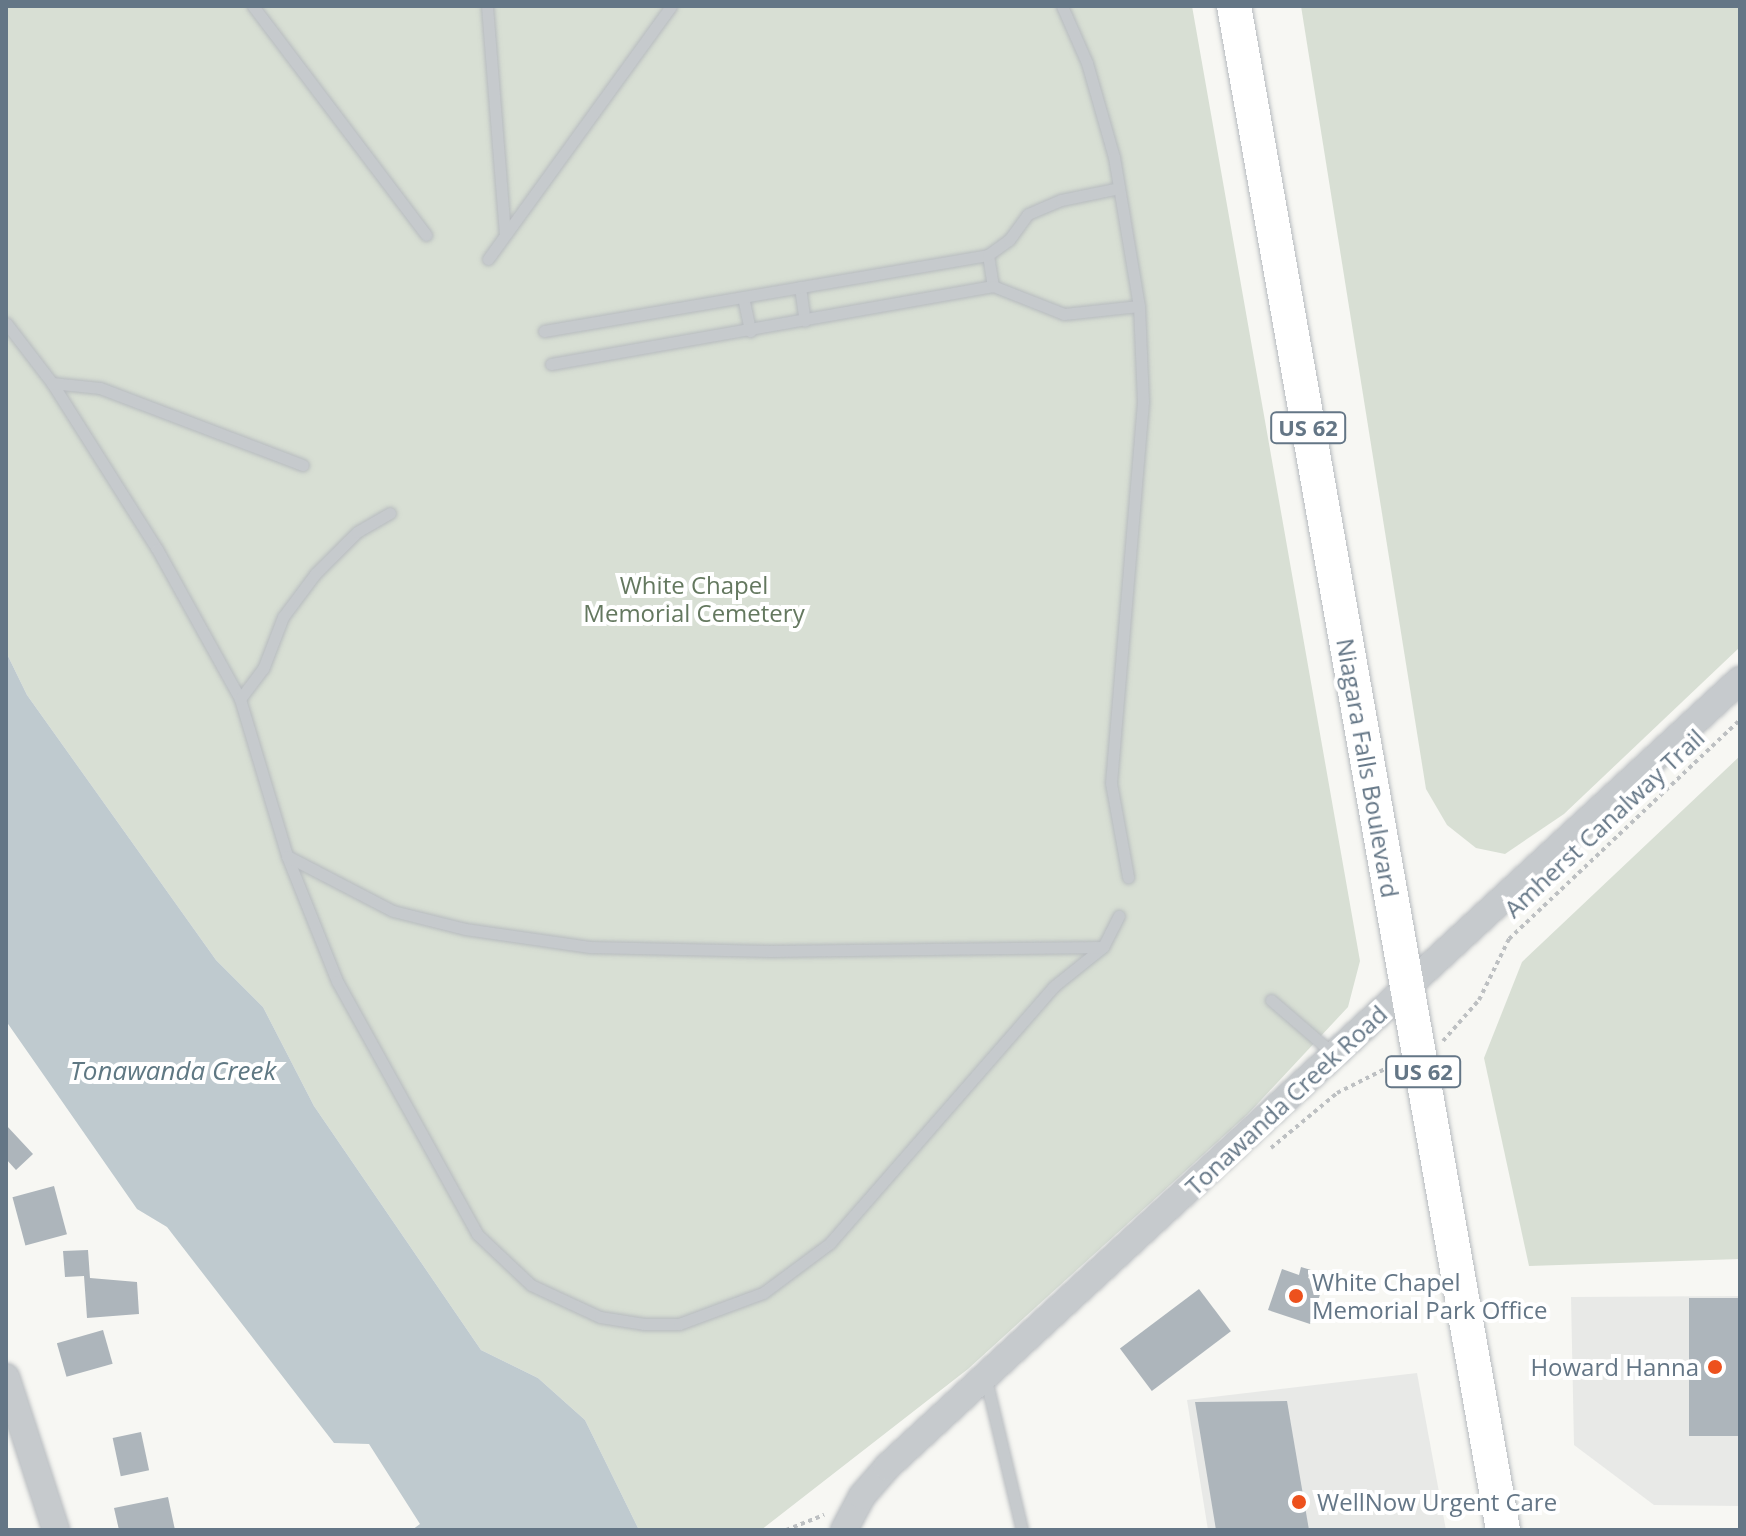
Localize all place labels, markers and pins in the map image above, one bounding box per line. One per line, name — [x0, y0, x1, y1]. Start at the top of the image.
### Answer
place label: White Chapel Memorial Park Office — [1312, 1268, 1547, 1324]
marker: White Chapel Memorial Park Office — [1287, 1287, 1305, 1305]
place label: Howard Hanna — [1530, 1353, 1699, 1381]
marker: Howard Hanna — [1706, 1358, 1724, 1376]
place label: WellNow Urgent Care — [1317, 1488, 1557, 1516]
marker: WellNow Urgent Care — [1288, 1491, 1310, 1513]

